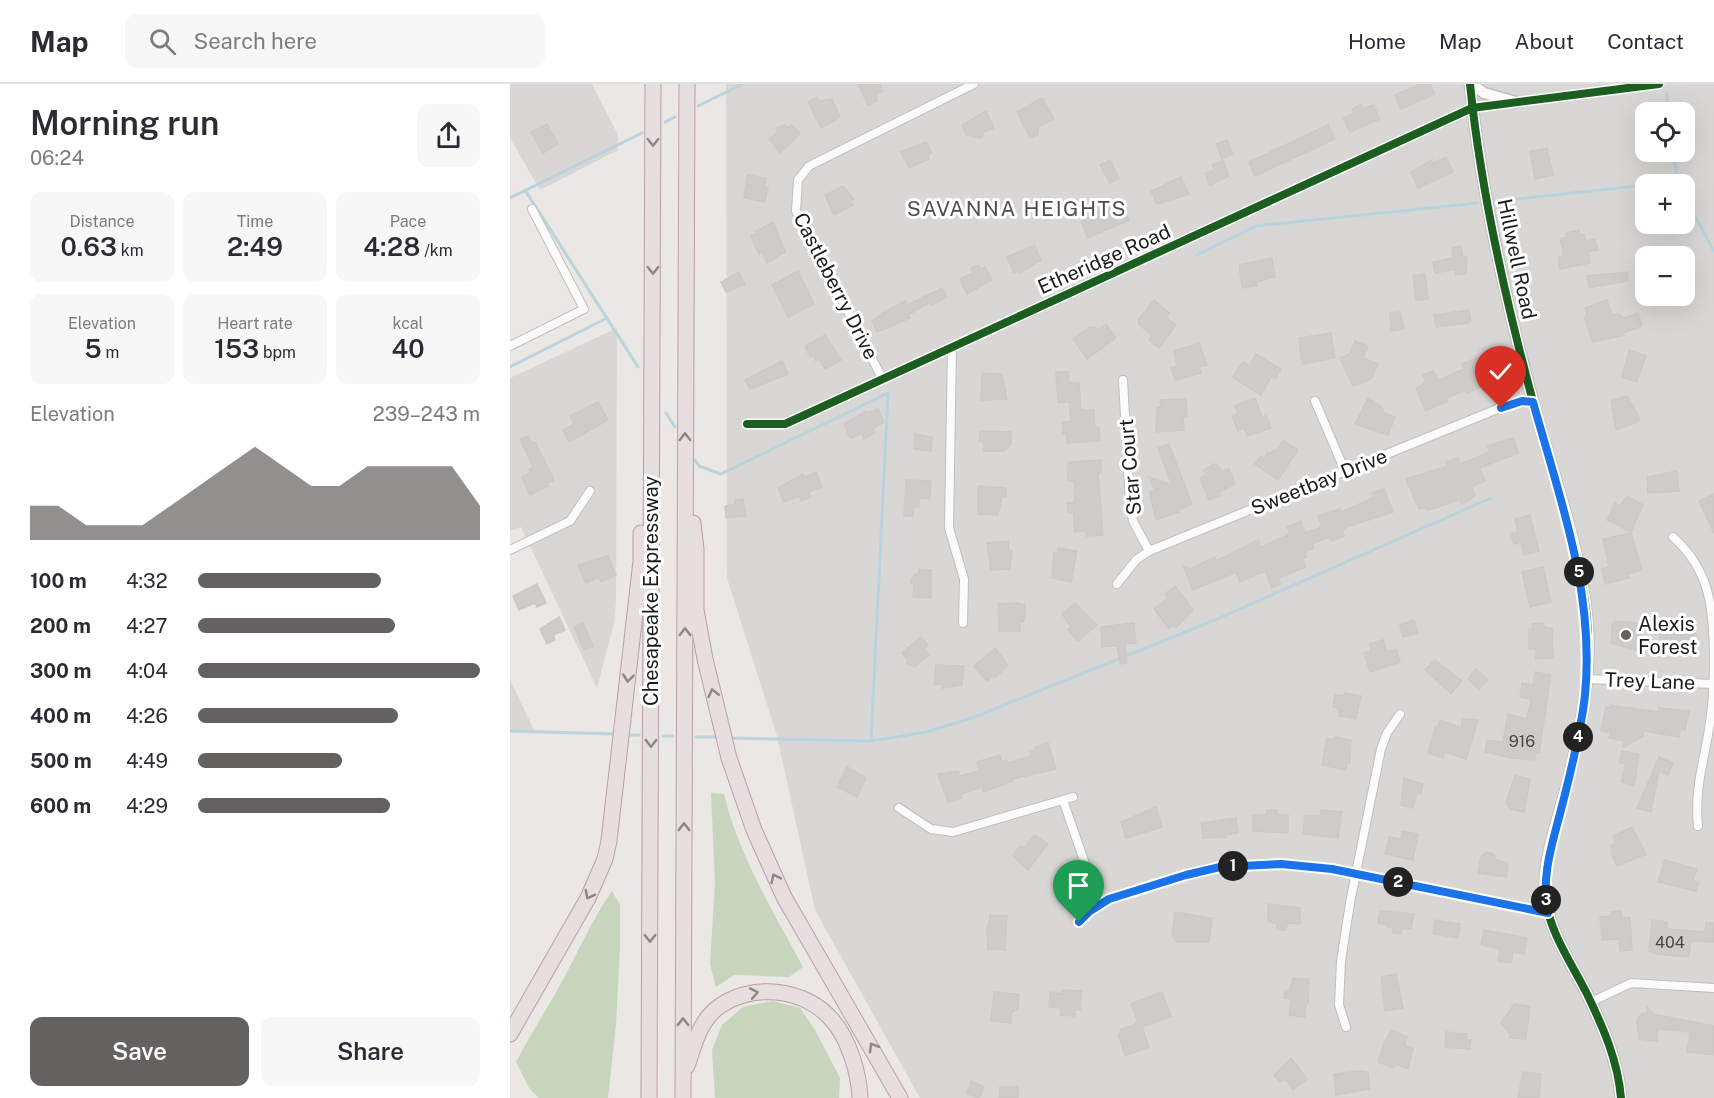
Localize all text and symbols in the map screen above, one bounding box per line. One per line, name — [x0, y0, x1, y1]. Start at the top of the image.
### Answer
search box — [125, 14, 545, 68]
text: Map — [30, 25, 89, 58]
icon: search — [146, 25, 179, 58]
text: Search here — [194, 28, 317, 54]
text: Home — [1348, 29, 1406, 54]
text: Map — [1439, 29, 1482, 54]
text: About — [1515, 29, 1574, 54]
text: Contact — [1607, 29, 1684, 54]
map controls — [1635, 102, 1695, 306]
button: locate — [1635, 102, 1695, 162]
text: Morning run — [30, 104, 219, 142]
button: share — [417, 104, 480, 167]
one-way arrow — [647, 138, 659, 147]
text: 06:24 — [30, 146, 84, 170]
button: + — [1635, 174, 1695, 234]
district label: SAVANNA HEIGHTS — [907, 196, 1127, 221]
street label: Hillwell Road — [1493, 197, 1541, 321]
street label: Castleberry Drive — [789, 209, 883, 363]
text: Distance — [70, 212, 134, 231]
text: Time — [237, 212, 273, 231]
text: Pace — [390, 212, 426, 231]
street label: Etheridge Road — [1034, 219, 1174, 299]
text: 0.63 — [60, 231, 117, 262]
text: 2:49 — [227, 231, 283, 262]
text: 4:28 — [363, 231, 420, 262]
text: km — [117, 241, 144, 260]
text: /km — [420, 241, 453, 260]
button: − — [1635, 246, 1695, 306]
one-way arrow — [647, 266, 659, 275]
text: Elevation — [68, 314, 136, 333]
text: Heart rate — [217, 314, 293, 333]
text: kcal — [393, 314, 423, 333]
text: 5 — [85, 333, 102, 364]
text: 153 — [214, 333, 259, 364]
text: 40 — [391, 333, 425, 364]
text: m — [102, 343, 119, 362]
text: bpm — [259, 343, 296, 362]
pin — [1475, 346, 1526, 408]
icon: check — [1484, 355, 1517, 388]
text: Elevation — [30, 402, 115, 426]
text: 239–243 m — [373, 402, 480, 426]
street label: Star Court — [1114, 418, 1146, 516]
one-way arrow — [679, 432, 691, 441]
street label: Sweetbay Drive — [1247, 444, 1391, 520]
street label: Chesapeake Expressway — [639, 476, 663, 706]
pin: 5 — [1564, 557, 1594, 587]
text: 5 — [1574, 562, 1584, 581]
text: 100 m — [30, 569, 87, 593]
text: 4:32 — [126, 569, 168, 593]
place label: Alexis Forest — [1638, 612, 1697, 659]
text: 200 m — [30, 614, 91, 638]
text: 4:27 — [126, 614, 167, 638]
one-way arrow — [679, 627, 691, 636]
marker: Alexis Forest — [1619, 628, 1633, 642]
text: 300 m — [30, 659, 91, 683]
text: 4:04 — [126, 659, 168, 683]
street label: Trey Lane — [1604, 667, 1696, 695]
one-way arrow — [622, 674, 635, 683]
one-way arrow — [707, 689, 720, 699]
text: 400 m — [30, 704, 91, 728]
text: 4:26 — [126, 704, 168, 728]
pin: 4 — [1563, 722, 1593, 752]
text: 4 — [1573, 727, 1583, 746]
house number: 916 — [1509, 732, 1535, 751]
one-way arrow — [645, 738, 657, 747]
text: 500 m — [30, 749, 92, 773]
text: 4:49 — [126, 749, 168, 773]
text: 600 m — [30, 794, 91, 818]
text: 4:29 — [126, 794, 168, 818]
one-way arrow — [678, 822, 690, 831]
pin: 1 — [1218, 851, 1248, 881]
text: 1 — [1230, 856, 1236, 875]
pin — [1053, 860, 1104, 922]
pin: 2 — [1383, 867, 1413, 897]
icon: arrive — [1062, 869, 1095, 902]
text: 2 — [1393, 872, 1403, 891]
one-way arrow — [771, 873, 783, 884]
pin: 3 — [1531, 885, 1561, 915]
one-way arrow — [584, 889, 596, 900]
text: 3 — [1541, 890, 1551, 909]
one-way arrow — [644, 933, 656, 942]
house number: 404 — [1655, 933, 1685, 952]
one-way arrow — [748, 987, 758, 1000]
button: Save — [30, 1017, 249, 1086]
button: Share — [261, 1017, 480, 1086]
one-way arrow — [677, 1017, 689, 1026]
one-way arrow — [868, 1042, 880, 1053]

